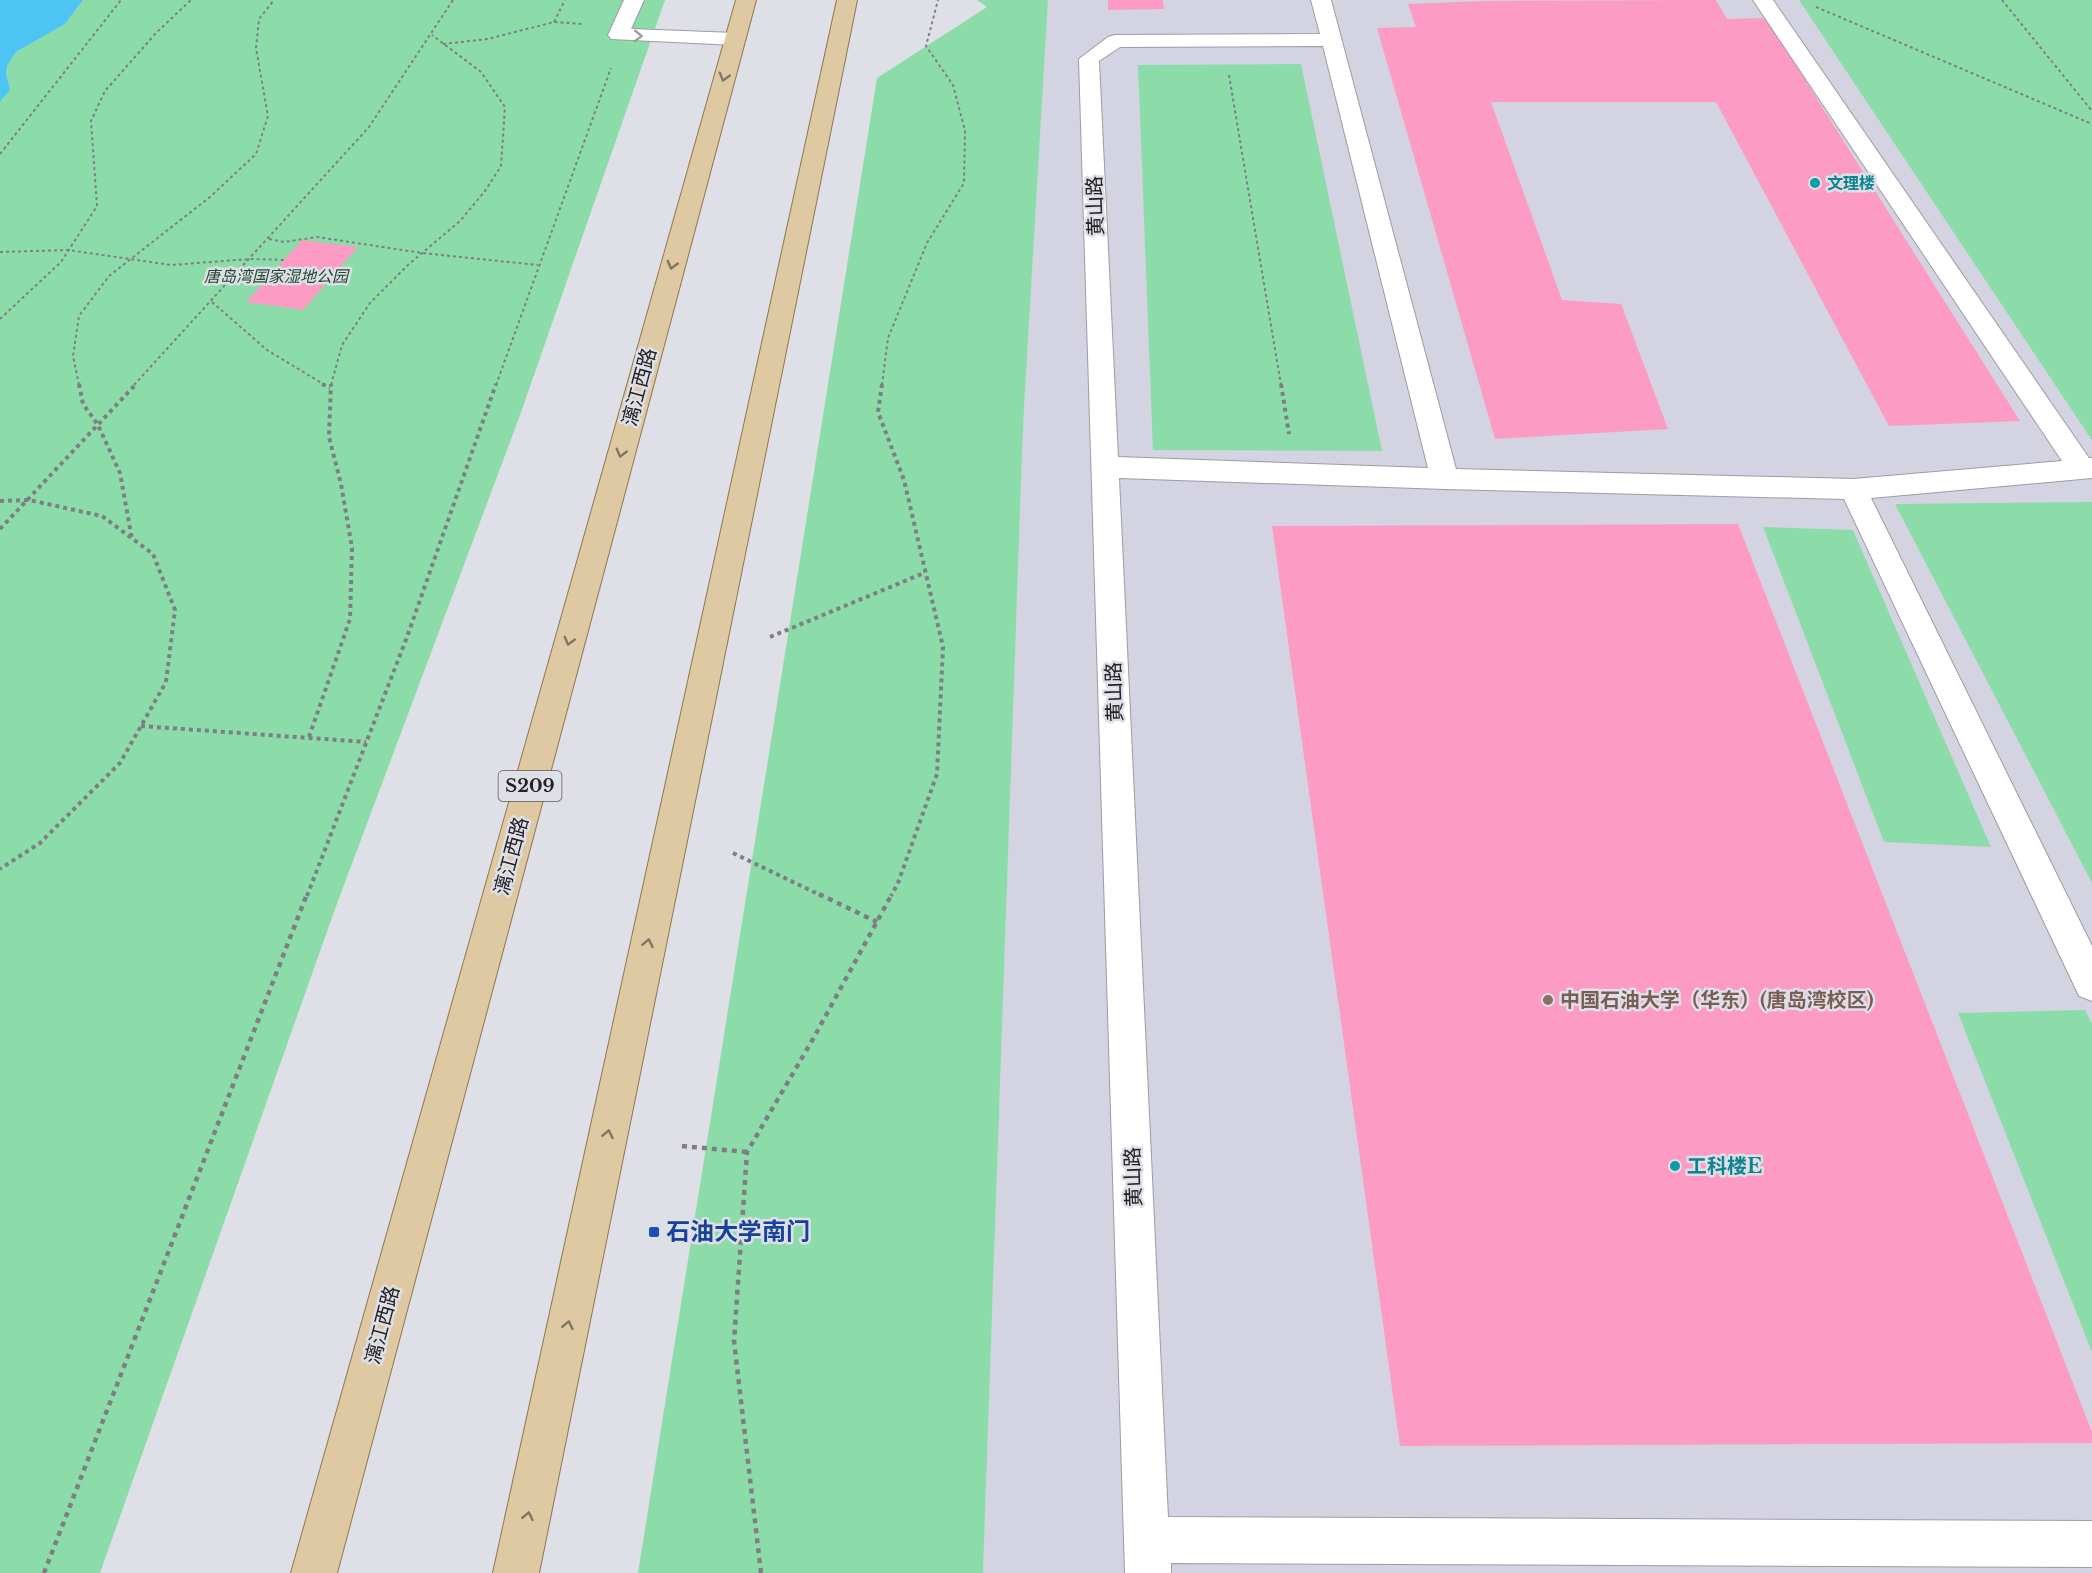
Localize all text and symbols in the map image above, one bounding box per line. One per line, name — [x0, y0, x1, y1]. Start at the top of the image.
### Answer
one-way arrow — [634, 29, 643, 42]
one-way arrow — [719, 71, 731, 81]
place label: 文理楼 — [1827, 173, 1875, 193]
street label: 黄山路 — [1082, 176, 1108, 236]
marker: 文理楼 — [1808, 176, 1822, 190]
one-way arrow — [667, 259, 680, 269]
park label: 唐岛湾国家湿地公园 — [204, 266, 350, 286]
street label: 漓江西路 — [617, 345, 661, 429]
one-way arrow — [616, 447, 628, 458]
one-way arrow — [564, 636, 577, 646]
street label: 黄山路 — [1101, 662, 1127, 722]
road number: S209 — [498, 771, 562, 801]
street label: 漓江西路 — [489, 814, 533, 898]
one-way arrow — [641, 938, 654, 948]
place label: 中国石油大学（华东）(唐岛湾校区) — [1560, 988, 1874, 1012]
marker: 中国石油大学（华东）(唐岛湾校区) — [1541, 993, 1555, 1007]
one-way arrow — [601, 1129, 614, 1139]
street label: 黄山路 — [1120, 1147, 1146, 1207]
place label: 工科楼E — [1687, 1154, 1762, 1178]
marker: 工科楼E — [1668, 1159, 1682, 1173]
place label: 石油大学南门 — [666, 1217, 810, 1246]
marker: 石油大学南门 — [647, 1225, 661, 1239]
street label: 漓江西路 — [360, 1283, 404, 1367]
one-way arrow — [561, 1320, 574, 1330]
one-way arrow — [521, 1511, 534, 1521]

